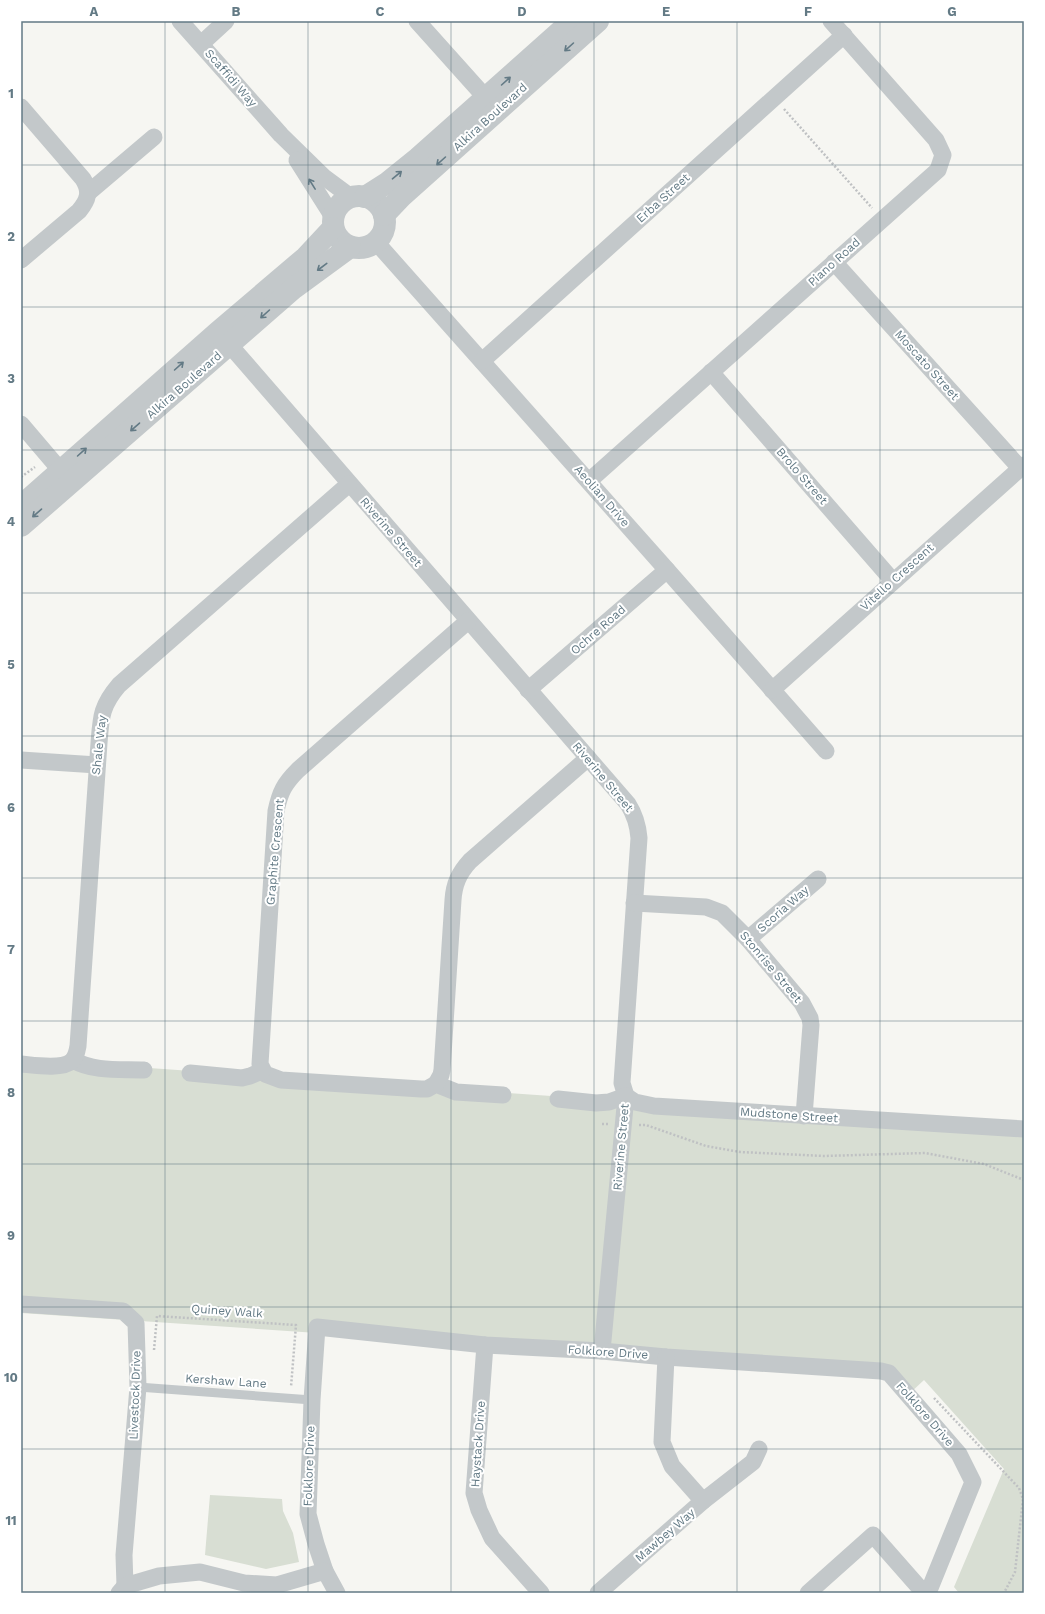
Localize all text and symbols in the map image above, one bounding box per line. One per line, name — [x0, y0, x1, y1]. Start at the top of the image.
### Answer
text: A — [90, 4, 99, 19]
text: B — [232, 4, 241, 19]
text: C — [376, 4, 385, 19]
text: D — [517, 4, 527, 19]
text: E — [662, 4, 670, 19]
text: F — [804, 4, 812, 19]
text: G — [947, 4, 957, 19]
one-way arrow — [564, 42, 574, 52]
street label: Scaffidi Way — [202, 46, 260, 110]
one-way arrow — [501, 76, 511, 85]
street label: Alkira Boulevard — [450, 80, 530, 154]
text: 1 — [8, 86, 14, 101]
one-way arrow — [435, 157, 446, 166]
one-way arrow — [392, 170, 402, 179]
street label: Erba Street — [633, 170, 693, 226]
one-way arrow — [308, 178, 316, 190]
text: 2 — [7, 229, 15, 244]
street label: Piano Road — [805, 235, 863, 289]
one-way arrow — [316, 263, 327, 271]
one-way arrow — [259, 310, 270, 319]
street label: Moscato Street — [892, 327, 962, 403]
street label: Alkira Boulevard — [144, 349, 224, 421]
one-way arrow — [174, 362, 184, 371]
text: 3 — [7, 371, 15, 386]
one-way arrow — [130, 423, 141, 432]
street label: Brolo Street — [773, 445, 831, 507]
one-way arrow — [77, 448, 87, 457]
street label: Aeolian Drive — [571, 462, 633, 530]
street label: Riverine Street — [357, 495, 425, 569]
one-way arrow — [32, 508, 42, 517]
text: 4 — [7, 514, 16, 529]
street label: Vitello Crescent — [857, 540, 937, 614]
street label: Ochre Road — [568, 602, 628, 658]
text: 5 — [7, 657, 15, 672]
street label: Shale Way — [89, 714, 109, 776]
street label: Riverine Street — [570, 739, 636, 815]
street label: Graphite Crescent — [263, 798, 287, 906]
text: 6 — [7, 800, 15, 815]
street label: Scoria Way — [754, 882, 812, 935]
street label: Stonrise Street — [737, 928, 805, 1006]
text: 7 — [7, 942, 15, 957]
text: 8 — [7, 1085, 15, 1100]
street label: Riverine Street — [610, 1103, 632, 1191]
street label: Mudstone Street — [740, 1105, 838, 1125]
text: 9 — [7, 1228, 15, 1243]
street label: Quiney Walk — [191, 1302, 263, 1320]
street label: Folklore Drive — [567, 1342, 649, 1362]
street label: Livestock Drive — [126, 1350, 144, 1440]
text: 10 — [4, 1370, 18, 1385]
street label: Kershaw Lane — [185, 1371, 267, 1391]
street label: Folklore Drive — [893, 1379, 957, 1449]
street label: Haystack Drive — [468, 1400, 488, 1488]
street label: Folklore Drive — [301, 1425, 317, 1507]
street label: Mawbey Way — [632, 1505, 698, 1565]
text: 11 — [5, 1513, 17, 1528]

